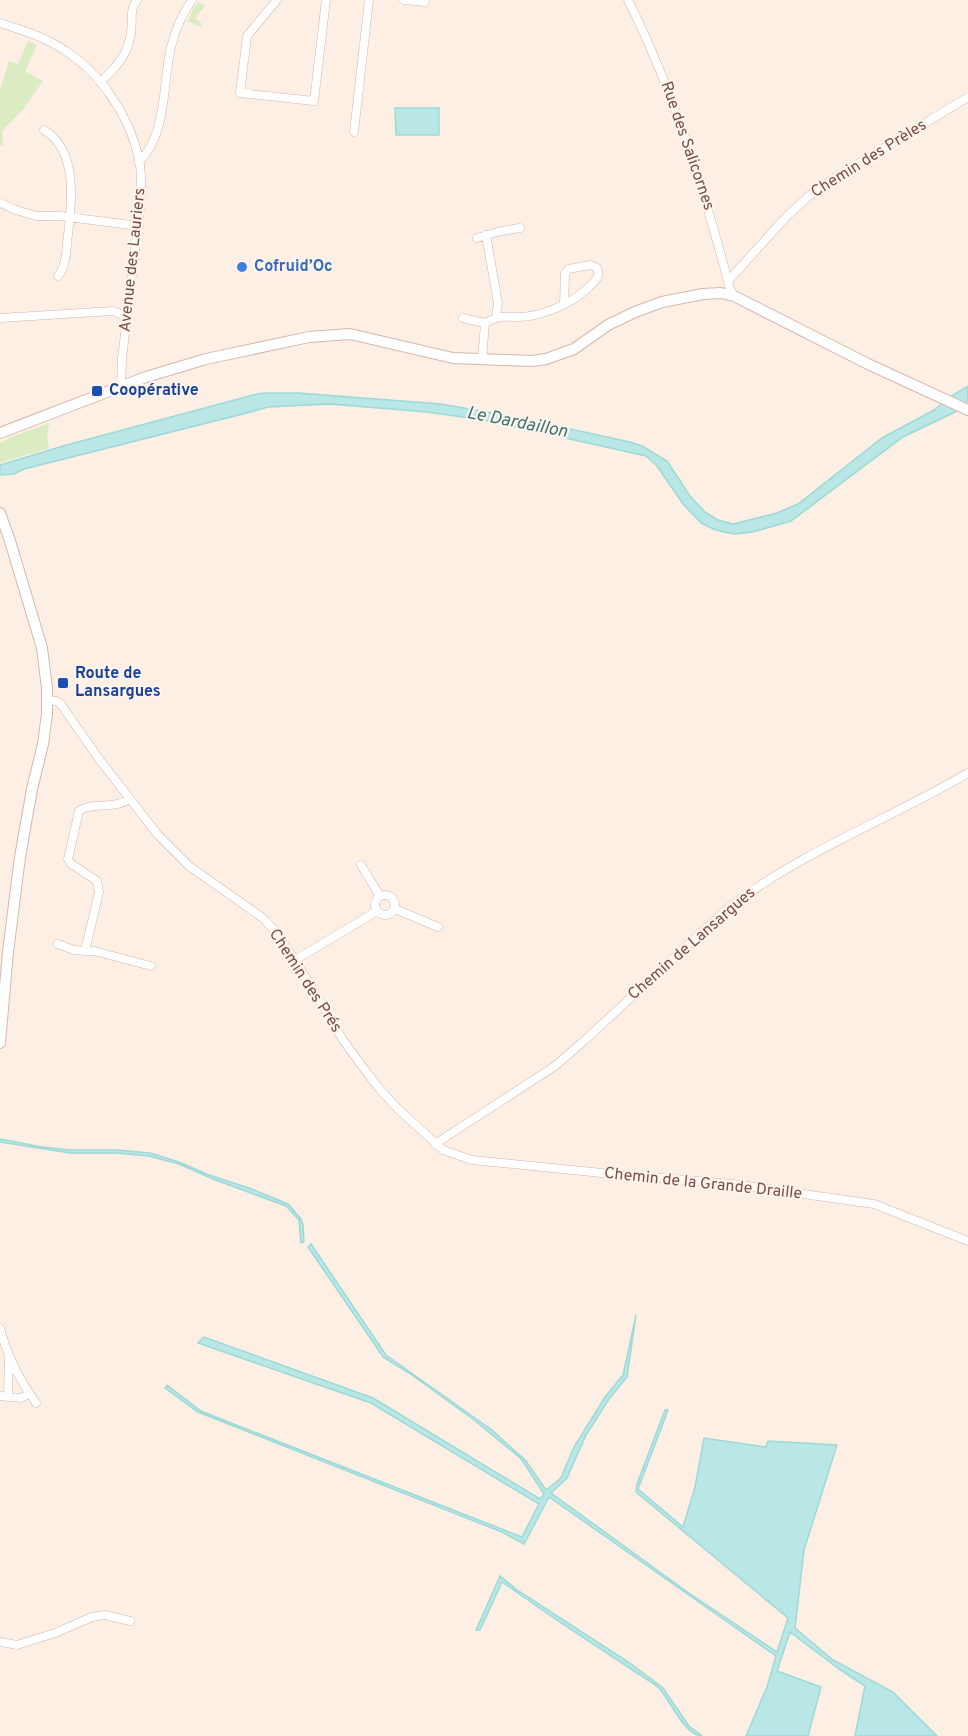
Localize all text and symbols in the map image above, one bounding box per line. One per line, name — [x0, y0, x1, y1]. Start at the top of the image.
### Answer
street label: Rue des Salicornes — [656, 79, 718, 213]
street label: Chemin des Prèles — [808, 115, 930, 203]
street label: Avenue des Lauriers — [115, 187, 151, 333]
place label: Cofruid’Oc — [254, 257, 333, 277]
marker: Cofruid’Oc — [235, 260, 249, 274]
place label: Coopérative — [109, 381, 199, 401]
marker: Coopérative — [90, 384, 104, 398]
water label: Le Dardaillon — [465, 402, 570, 444]
place label: Route de Lansargues — [75, 664, 161, 702]
marker: Route de Lansargues — [56, 676, 70, 690]
street label: Chemin de Lansargues — [624, 883, 760, 1005]
street label: Chemin des Prés — [264, 925, 346, 1037]
street label: Chemin de la Grande Draille — [603, 1164, 803, 1204]

